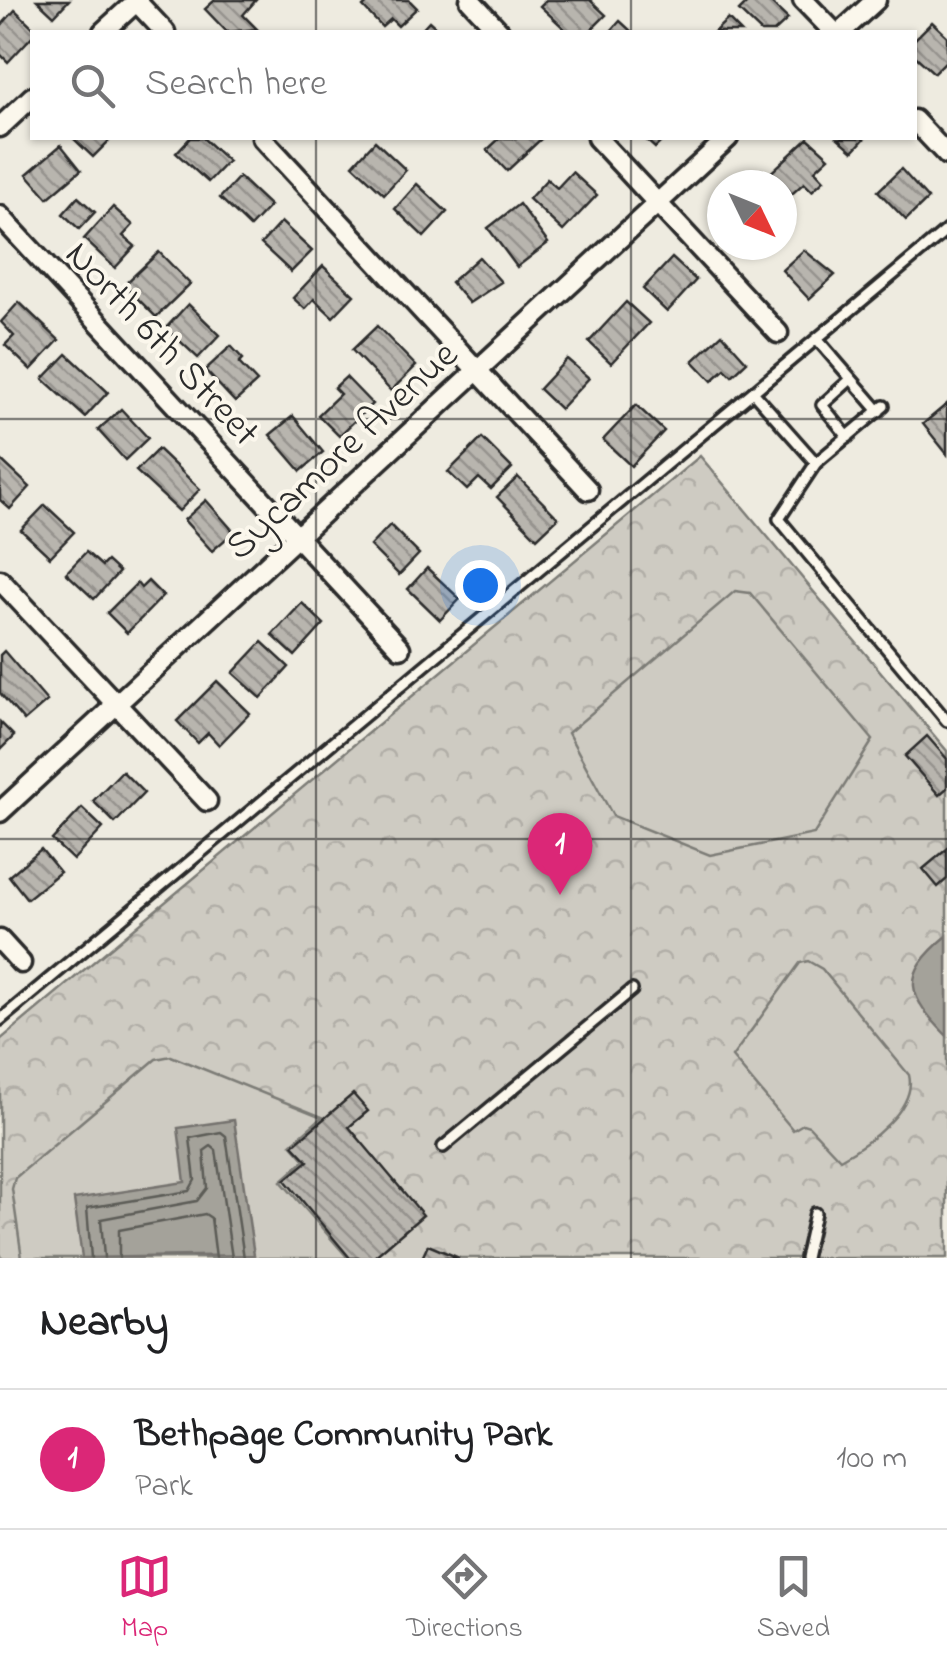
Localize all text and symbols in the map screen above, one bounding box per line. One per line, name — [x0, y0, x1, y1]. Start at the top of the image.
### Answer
search box — [30, 30, 917, 140]
text: Search here — [145, 57, 327, 113]
icon: search — [65, 58, 120, 113]
north arrow — [707, 170, 797, 260]
street label: North 6th Street — [49, 229, 272, 462]
street label: Sycamore Avenue — [213, 328, 473, 576]
your location — [455, 560, 506, 611]
pin: 1 — [528, 812, 592, 895]
text: Nearby — [40, 1293, 168, 1354]
text: Bethpage Community Park — [135, 1408, 552, 1464]
text: 1 — [67, 1436, 78, 1483]
text: 100 m — [836, 1436, 907, 1483]
text: Park — [135, 1464, 193, 1511]
tab: Map — [117, 1549, 172, 1650]
tab: Directions — [406, 1549, 523, 1650]
tab: Saved — [757, 1549, 830, 1650]

